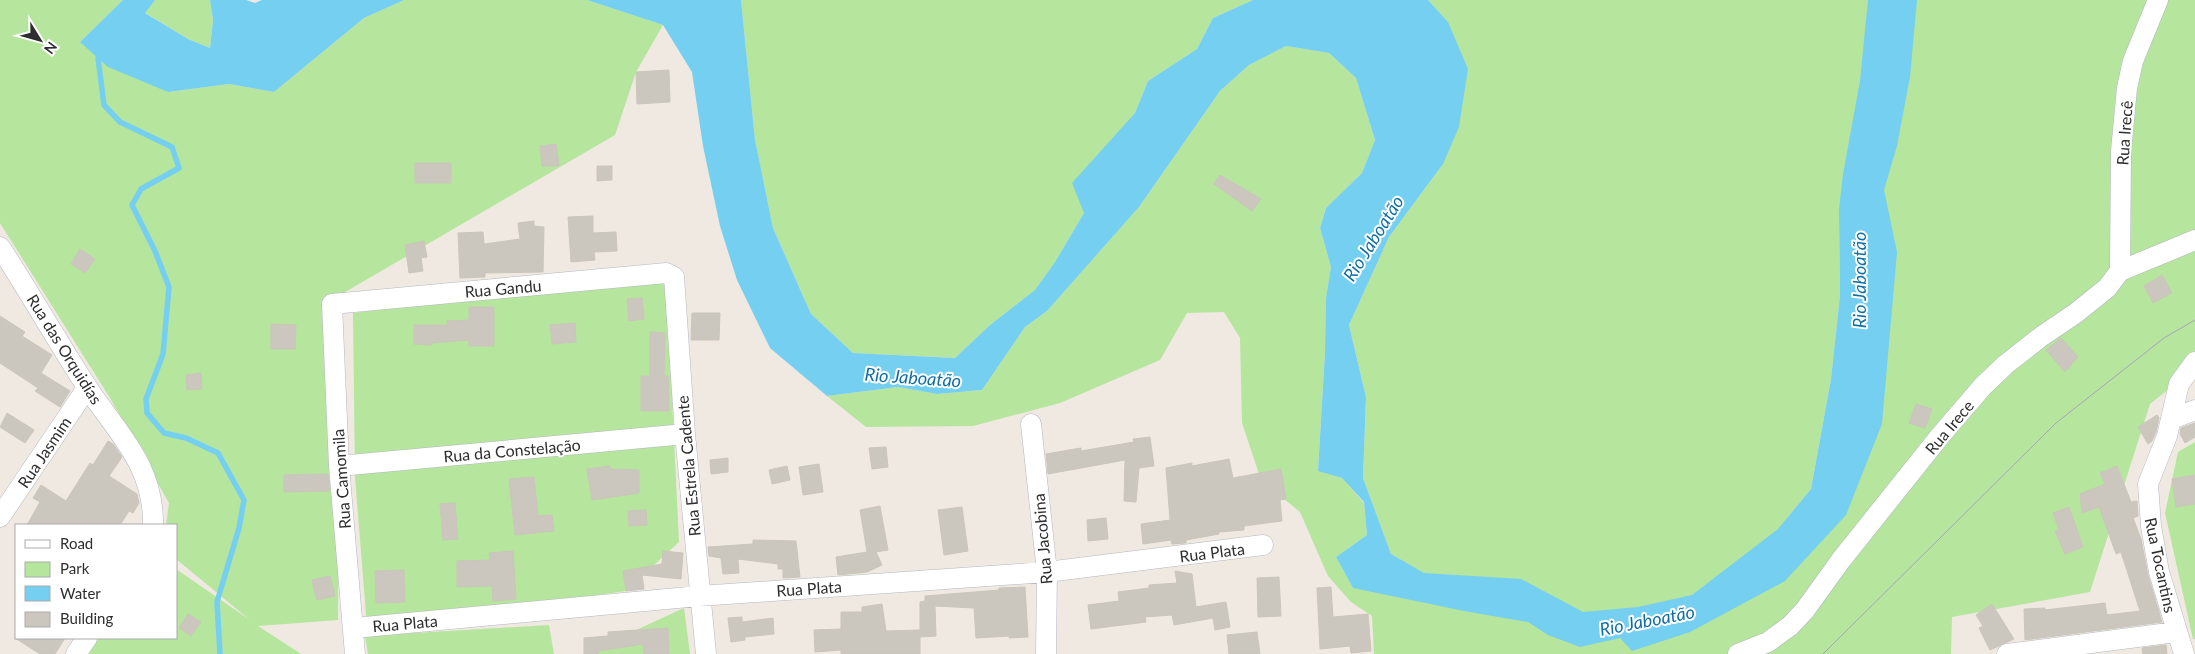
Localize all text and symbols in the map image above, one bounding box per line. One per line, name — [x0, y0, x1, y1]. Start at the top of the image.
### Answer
north arrow — [15, 15, 65, 65]
text: N — [41, 39, 61, 58]
street label: Rua Irecê — [2112, 100, 2136, 166]
water label: Rio Jaboatão — [1338, 191, 1408, 285]
water label: Rio Jaboatão — [1848, 232, 1870, 328]
street label: Rua Gandu — [464, 275, 542, 301]
street label: Rua das Orquidías — [24, 290, 107, 408]
water label: Rio Jaboatão — [864, 363, 962, 391]
street label: Rua Estrela Cadente — [672, 395, 704, 537]
street label: Rua Irece — [1921, 396, 1977, 458]
street label: Rua Jasmim — [13, 413, 75, 491]
street label: Rua Camomila — [328, 428, 354, 530]
street label: Rua da Constelação — [443, 435, 581, 465]
street label: Rua Jacobina — [1029, 493, 1055, 585]
street label: Rua Tocantins — [2142, 516, 2180, 614]
legend — [15, 524, 178, 639]
text: Road — [60, 534, 93, 552]
street label: Rua Plata — [1178, 539, 1246, 565]
text: Park — [60, 559, 90, 577]
street label: Rua Plata — [776, 576, 842, 600]
text: Water — [60, 584, 101, 602]
water label: Rio Jaboatão — [1598, 600, 1696, 640]
text: Building — [60, 609, 113, 627]
street label: Rua Plata — [372, 611, 438, 635]

